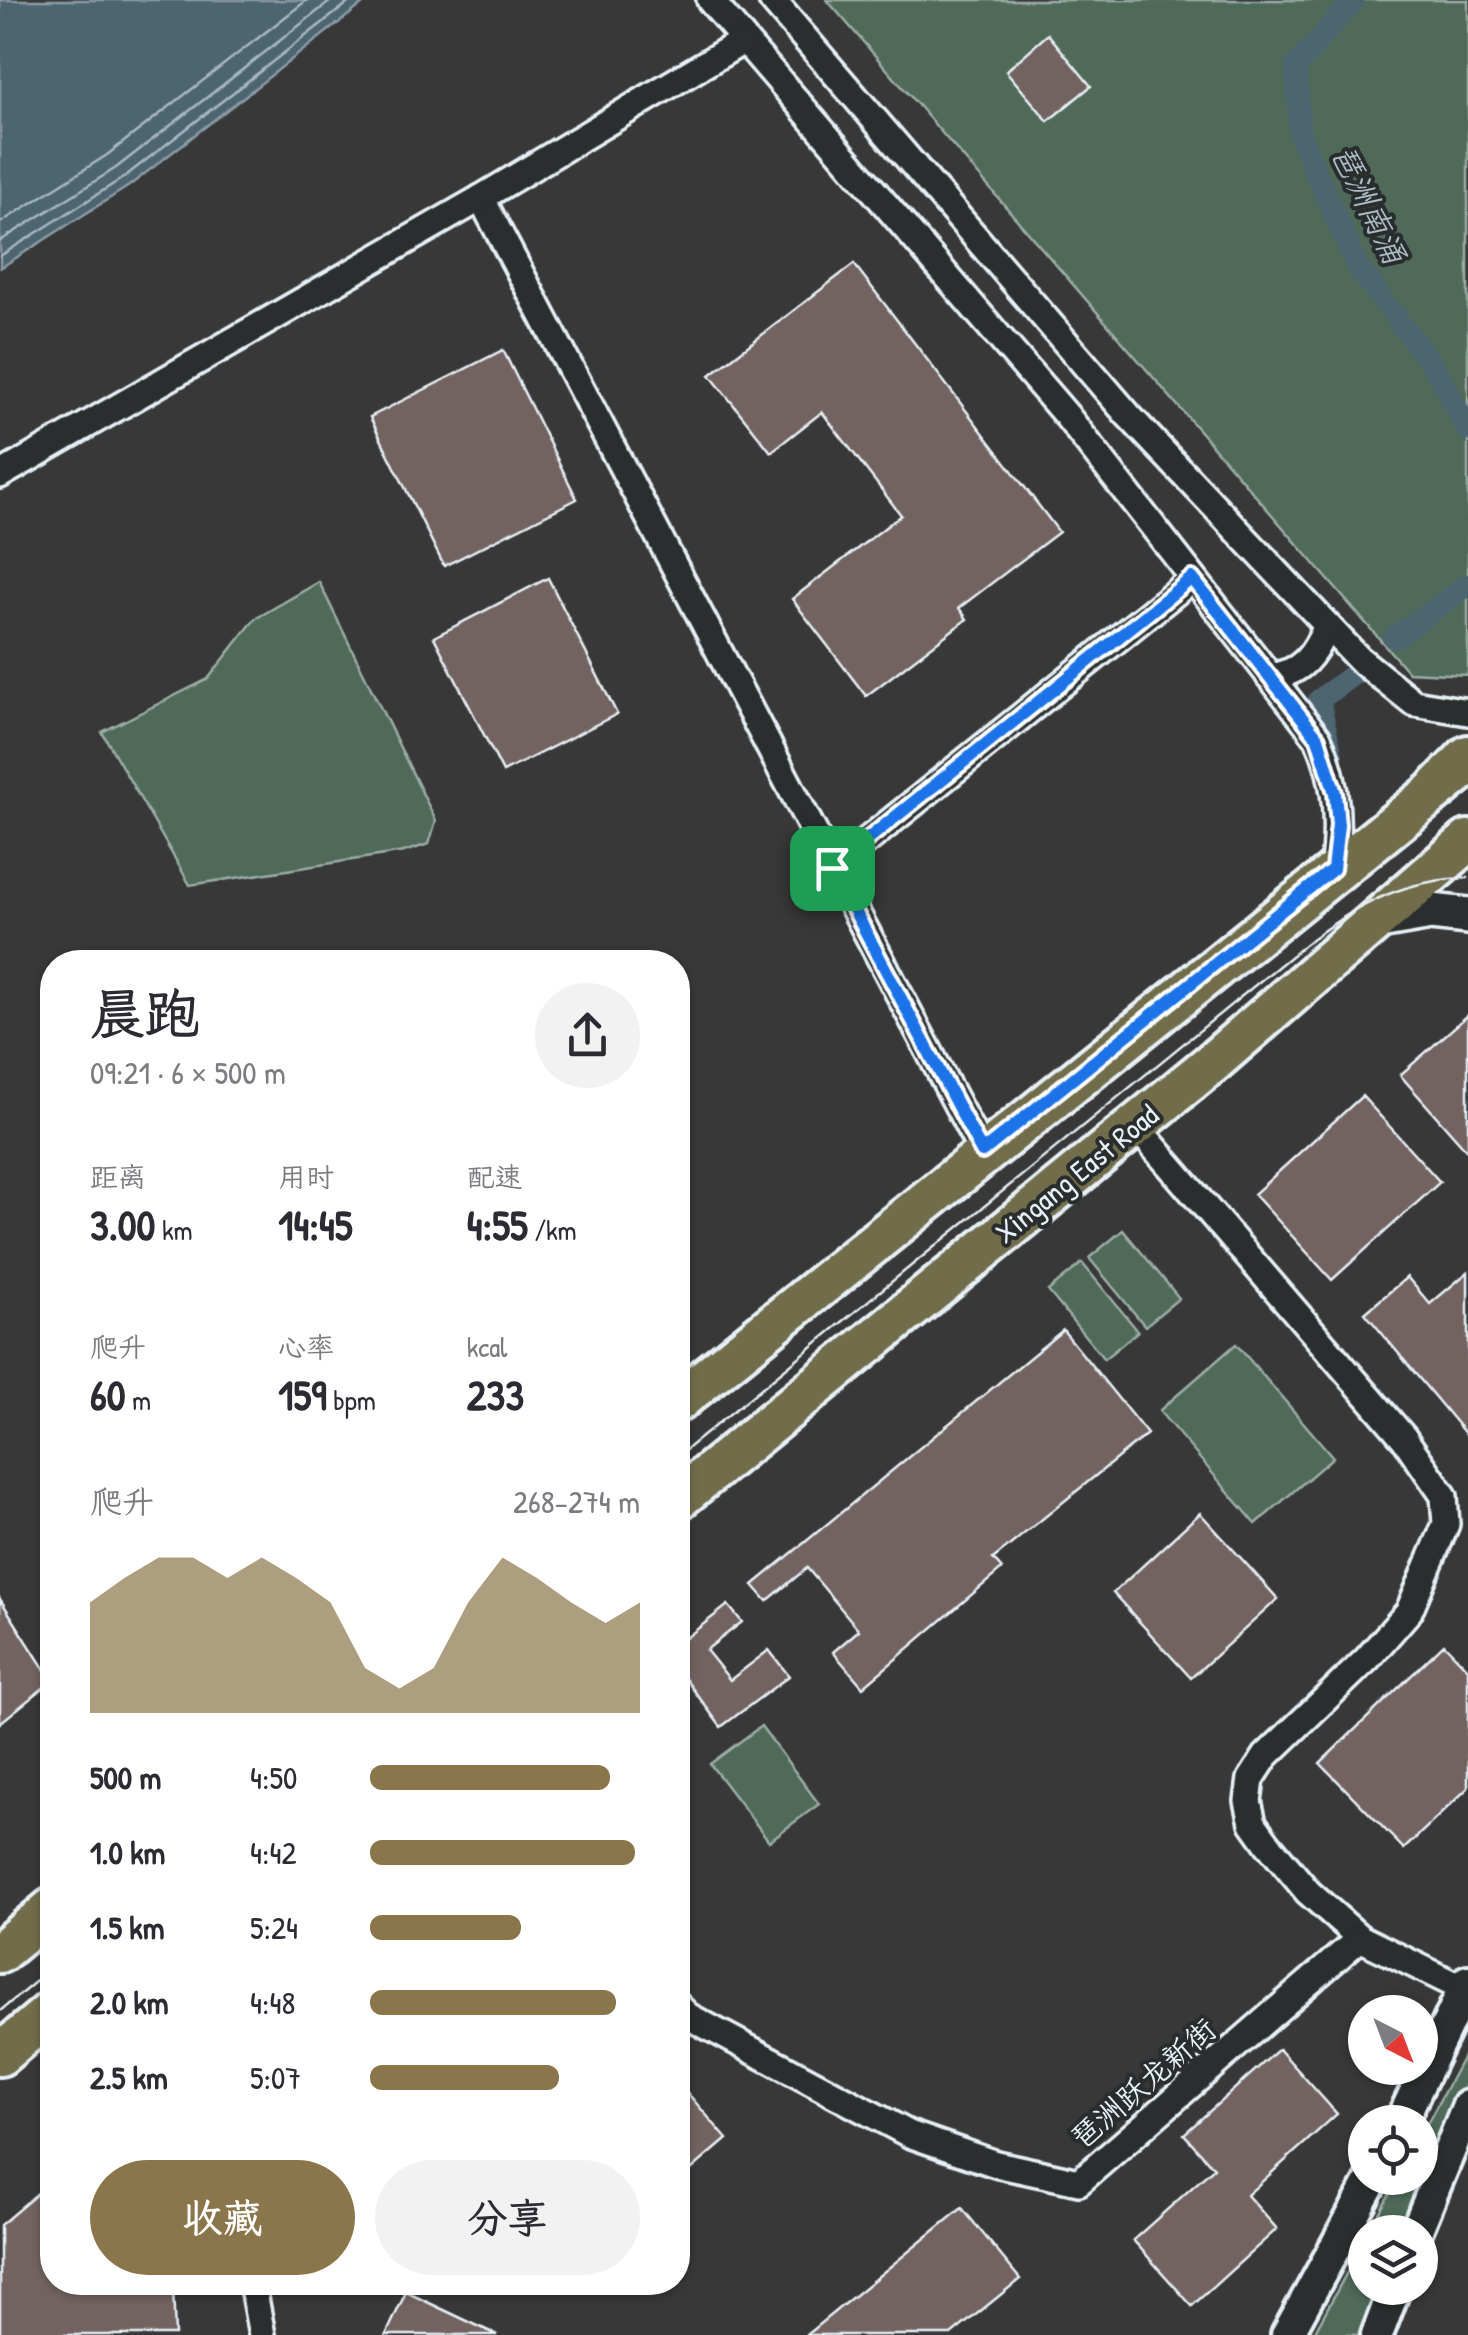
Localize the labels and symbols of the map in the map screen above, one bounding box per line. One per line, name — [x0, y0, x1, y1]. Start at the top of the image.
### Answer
water label: 琶洲南涌 — [1322, 137, 1417, 272]
pin — [790, 826, 875, 911]
street label: Xingang East Road — [986, 1094, 1167, 1252]
north arrow — [1348, 1995, 1438, 2085]
street label: 琶洲跃龙新街 — [1062, 2009, 1224, 2157]

